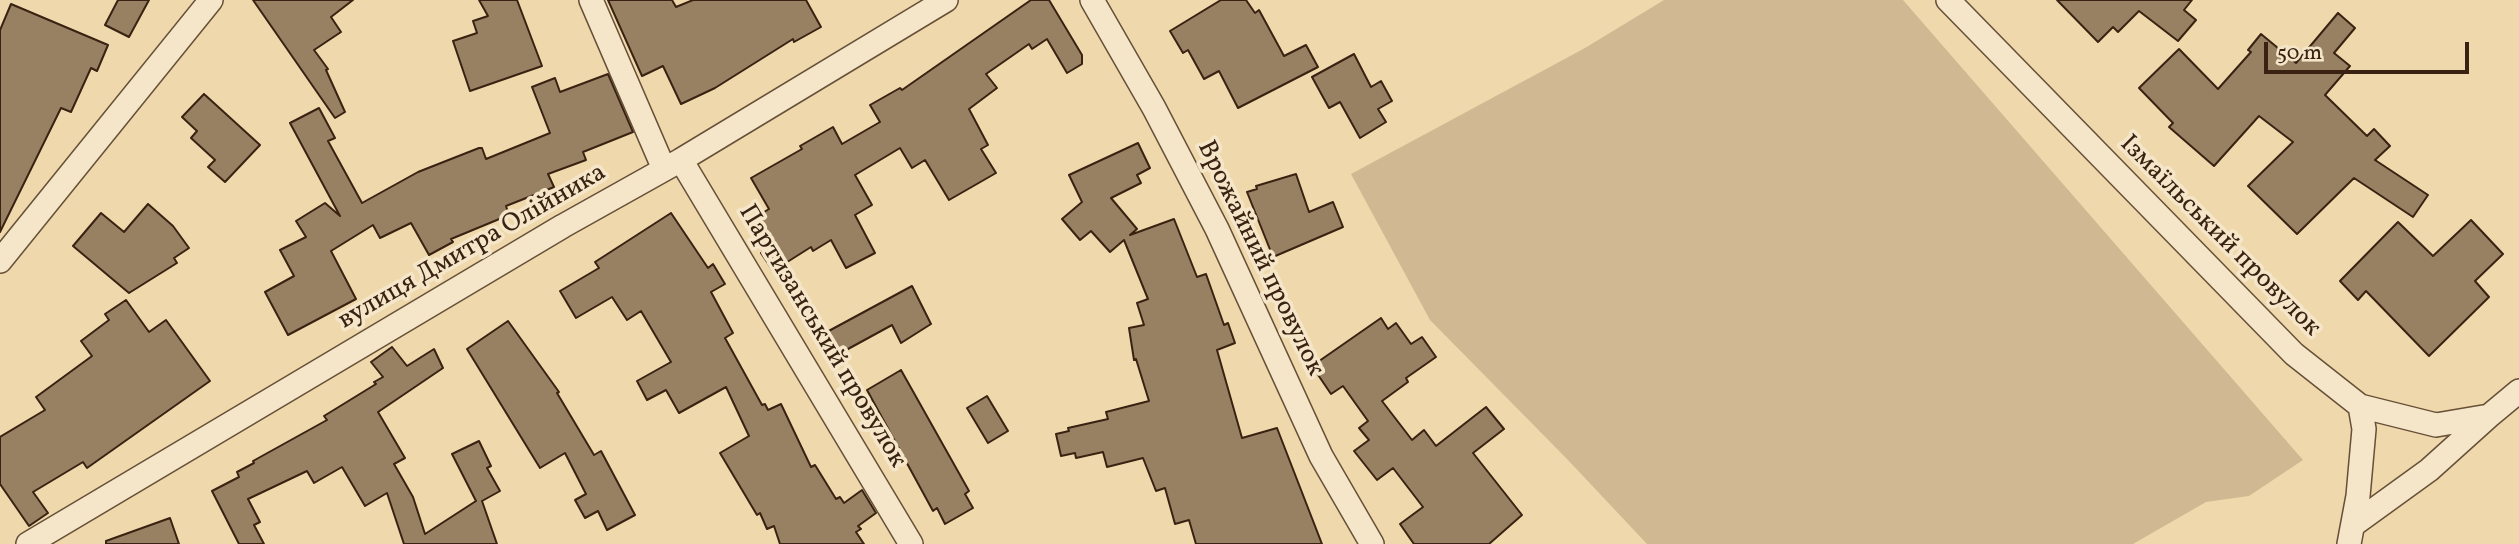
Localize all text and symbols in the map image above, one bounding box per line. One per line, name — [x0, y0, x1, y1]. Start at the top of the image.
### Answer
scale bar — [2267, 28, 2472, 72]
text: 50 m — [2277, 39, 2322, 68]
street label: Ізмаїльський провулок — [2112, 130, 2326, 344]
street label: Врожайний провулок — [1188, 136, 1330, 382]
street label: вулиця Дмитра Олійника — [334, 158, 612, 338]
street label: Партизанський провулок — [730, 200, 912, 474]

